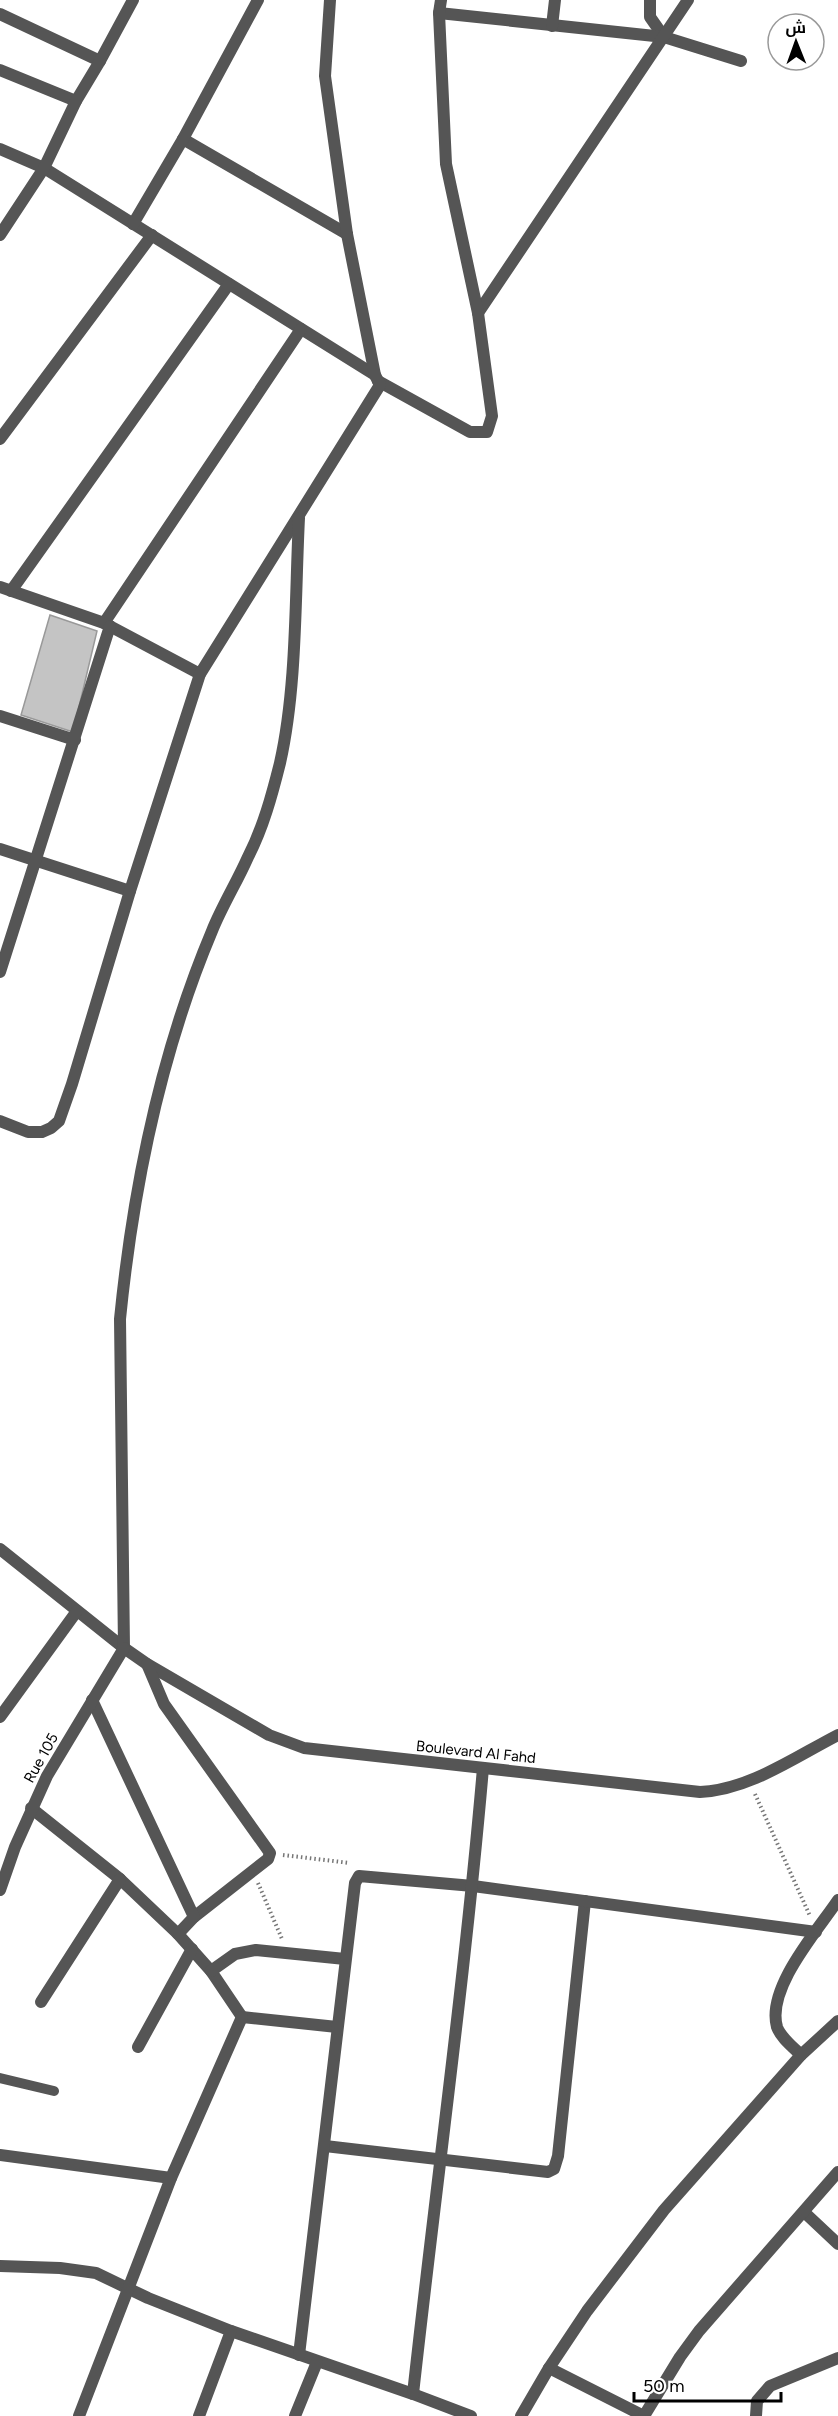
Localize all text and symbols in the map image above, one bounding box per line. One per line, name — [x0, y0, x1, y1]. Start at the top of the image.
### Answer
north arrow — [766, 12, 826, 72]
text: ش — [785, 18, 806, 37]
street label: Rue 105 — [20, 1730, 62, 1786]
street label: Boulevard Al Fahd — [415, 1737, 537, 1767]
scale bar — [634, 2365, 781, 2403]
text: 50 m — [643, 2375, 685, 2397]

